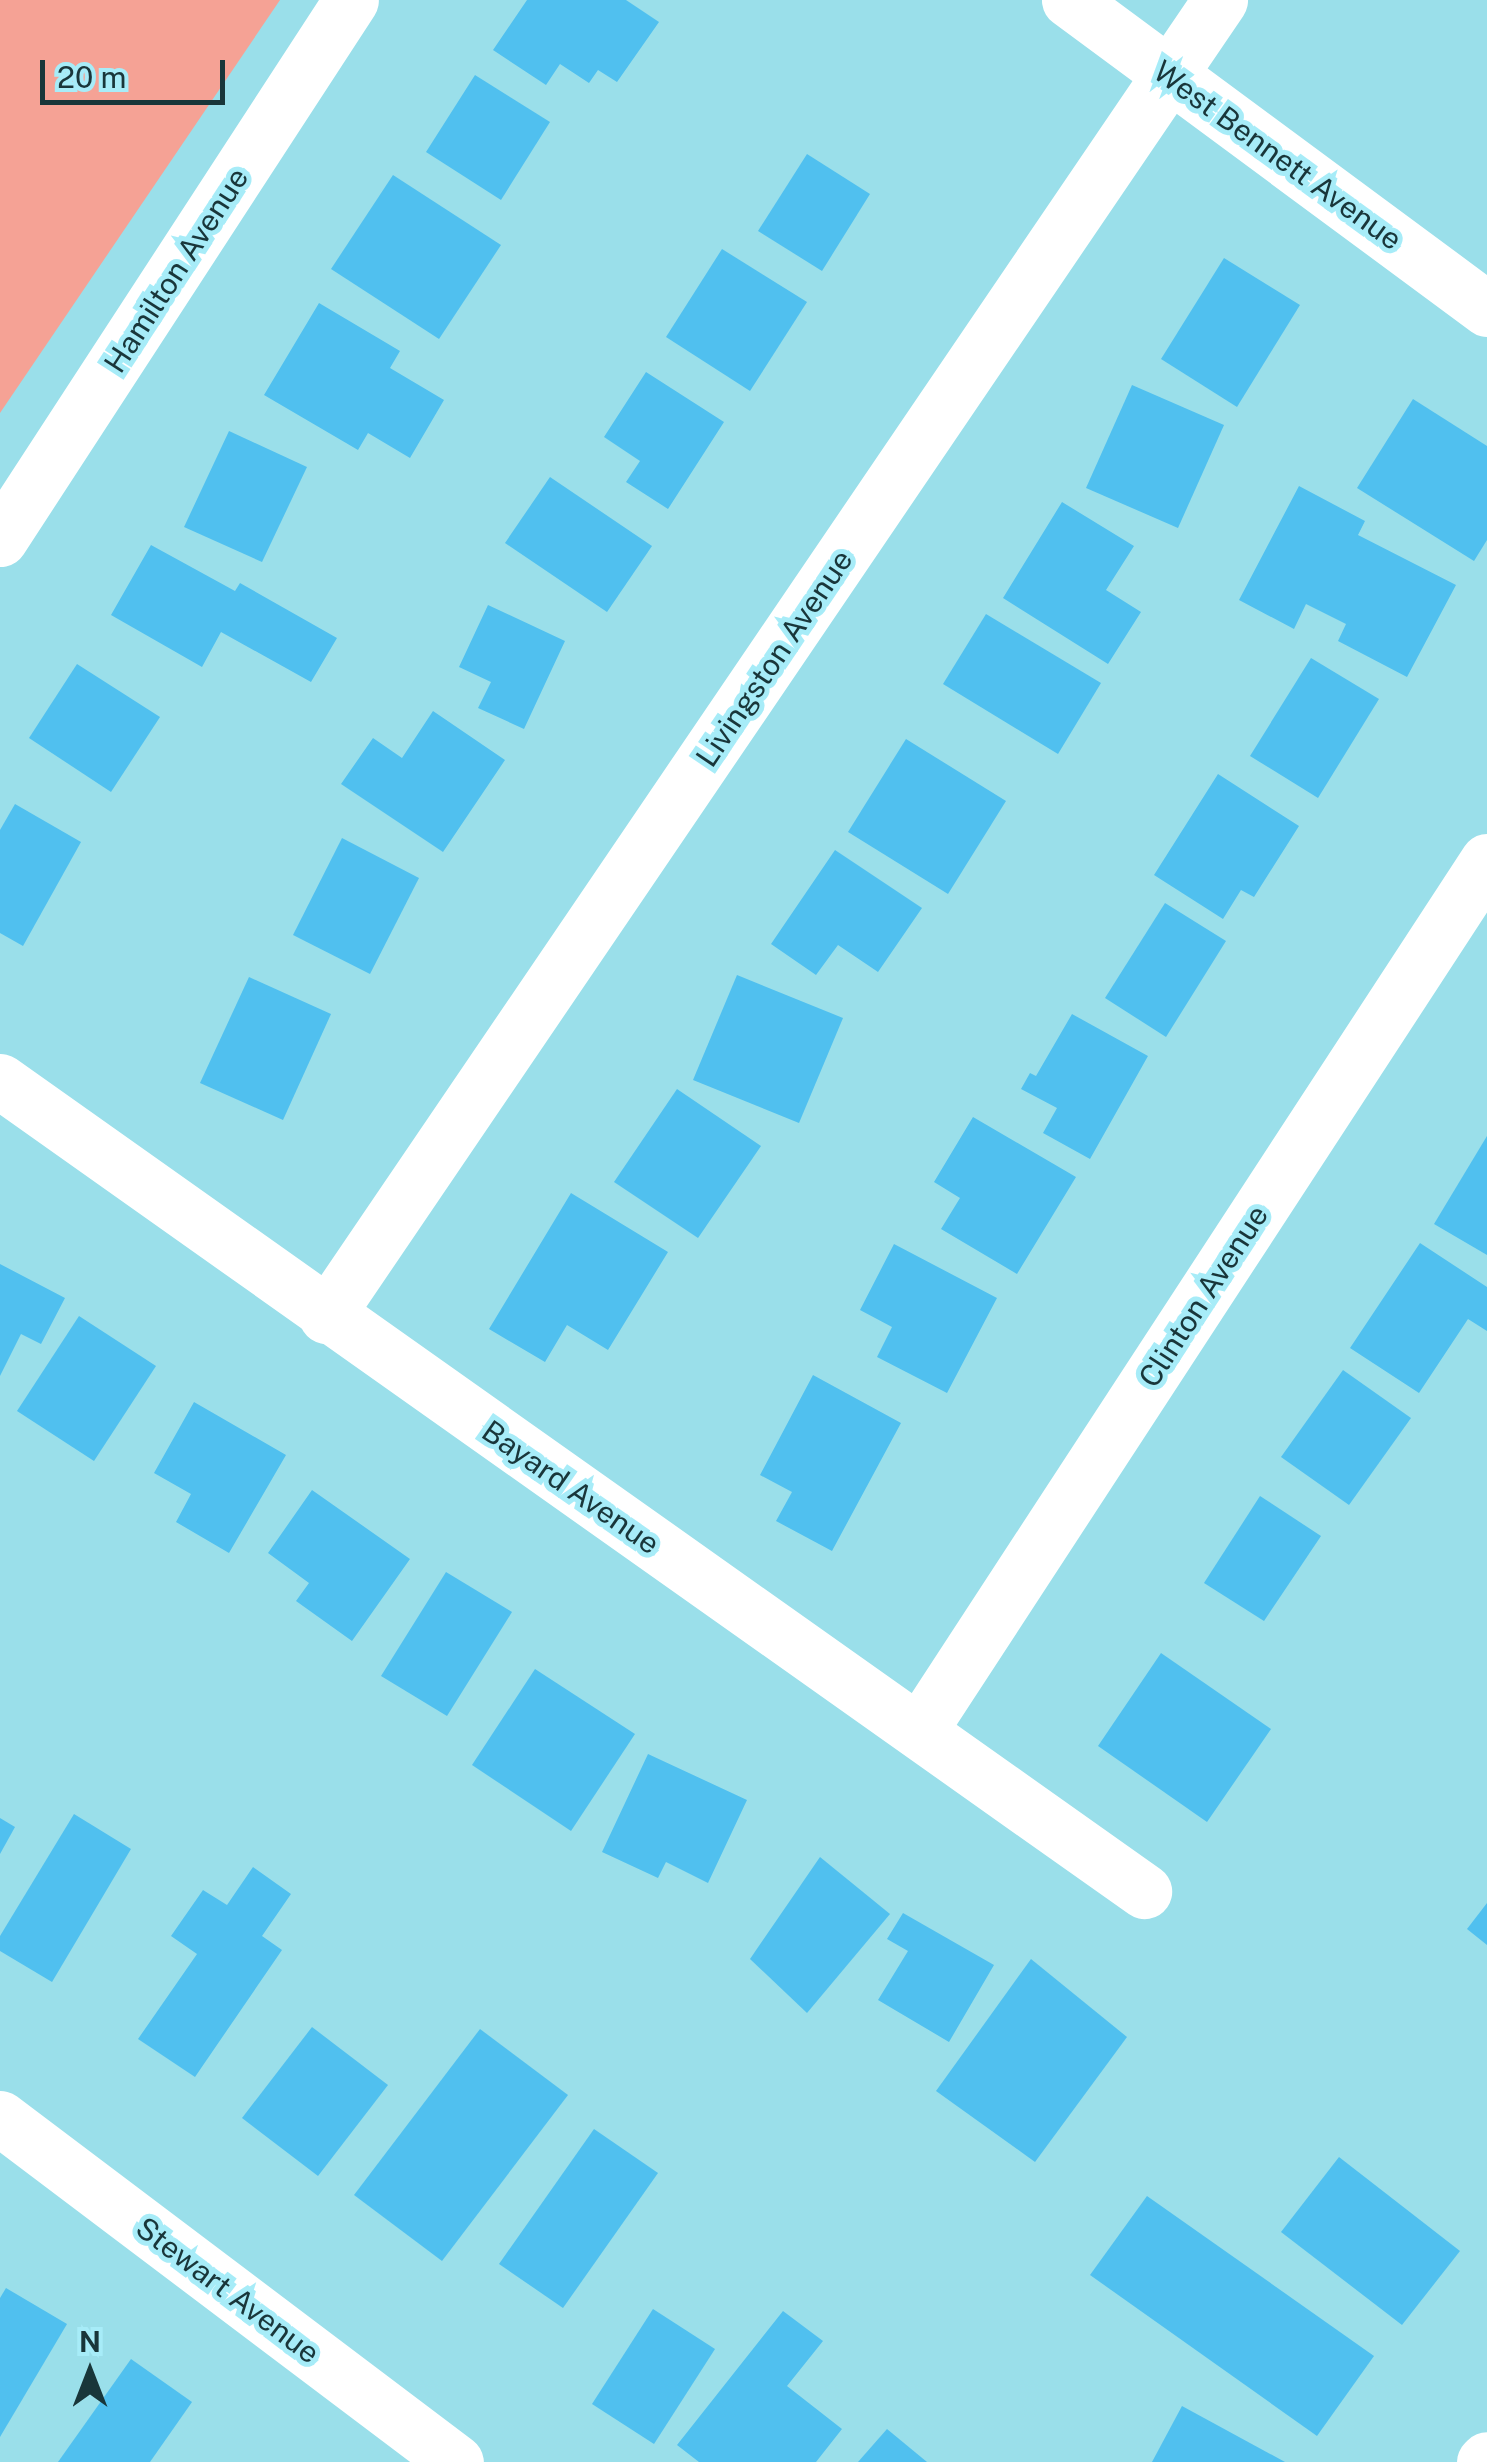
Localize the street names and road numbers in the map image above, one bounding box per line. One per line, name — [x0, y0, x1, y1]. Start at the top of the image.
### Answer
street label: West Bennett Avenue — [1147, 53, 1409, 257]
street label: Hamilton Avenue — [96, 161, 256, 379]
street label: Livingston Avenue — [688, 543, 860, 773]
street label: Clinton Avenue — [1131, 1198, 1275, 1394]
street label: Bayard Avenue — [475, 1413, 667, 1561]
street label: Stewart Avenue — [129, 2209, 327, 2371]

